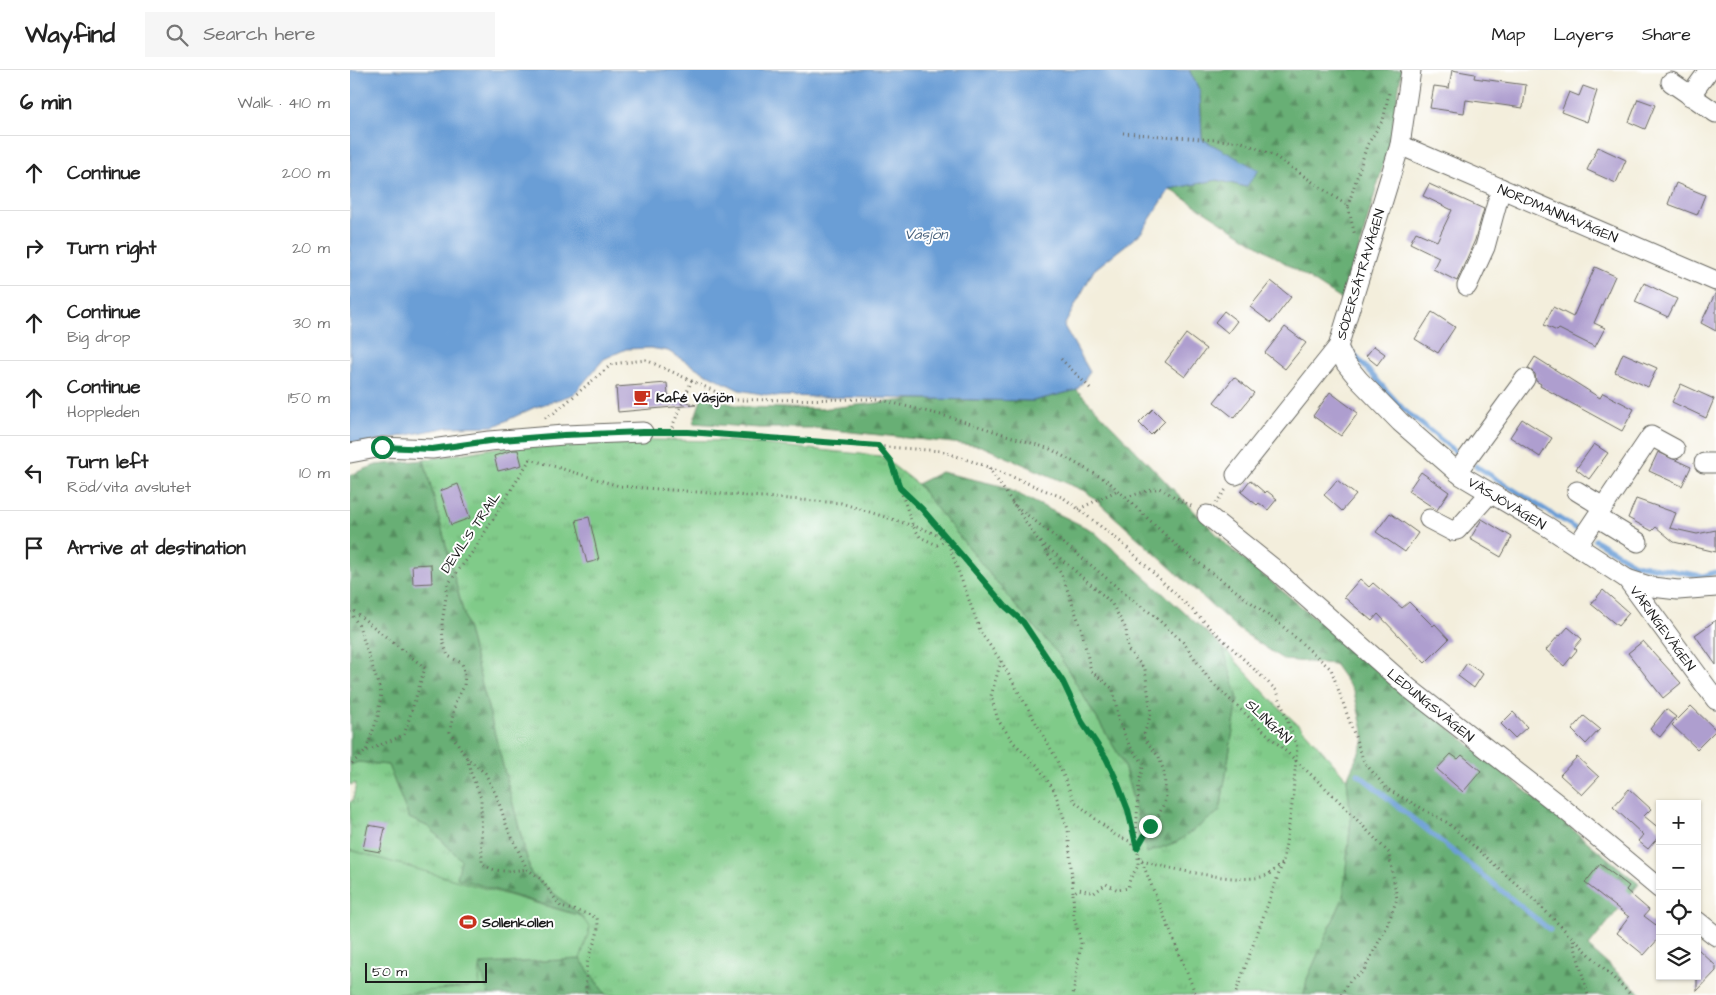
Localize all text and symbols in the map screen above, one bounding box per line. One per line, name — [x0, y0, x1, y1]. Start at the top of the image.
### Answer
search box — [145, 12, 495, 57]
text: Wayfind — [25, 18, 115, 52]
icon: search — [163, 21, 191, 49]
text: Search here — [203, 21, 315, 48]
text: Map — [1491, 22, 1525, 47]
text: Layers — [1553, 22, 1614, 47]
text: Share — [1642, 22, 1691, 47]
text: 6 min — [20, 88, 72, 117]
text: Walk · 410 m — [238, 92, 330, 114]
icon: ahead — [20, 159, 48, 187]
text: Continue — [67, 160, 141, 187]
text: 200 m — [282, 162, 330, 184]
street label: NORDMANNAVÄGEN — [1494, 180, 1621, 248]
street label: SÖDERSÄTRAVÄGEN — [1332, 206, 1390, 342]
water label: Väsjön — [904, 224, 949, 245]
icon: right — [20, 234, 48, 262]
text: Turn right — [67, 235, 156, 262]
text: 20 m — [292, 237, 330, 259]
text: Continue — [67, 299, 141, 326]
icon: ahead — [20, 309, 48, 337]
text: 30 m — [293, 312, 330, 334]
text: Big drop — [67, 326, 130, 348]
text: Continue — [67, 374, 141, 401]
icon: ahead — [20, 384, 48, 412]
text: 150 m — [288, 387, 330, 409]
cafe icon: Kafé Väsjön — [632, 387, 652, 407]
place label: Kafé Väsjön — [656, 388, 733, 408]
text: Hoppleden — [67, 401, 140, 423]
route start — [371, 436, 394, 459]
text: Turn left — [67, 449, 148, 476]
icon: left — [20, 459, 48, 487]
text: 10 m — [299, 462, 330, 484]
street label: VÄSJÖVÄGEN — [1464, 473, 1550, 535]
text: Röd/vita avslutet — [67, 476, 191, 498]
street label: DEVIL'S TRAIL — [436, 488, 506, 577]
icon: arrive — [20, 534, 48, 562]
text: Arrive at destination — [67, 535, 246, 562]
street label: VÄRINGEVÄGEN — [1624, 582, 1700, 676]
street label: LEDUNGSVÄGEN — [1383, 664, 1478, 747]
street label: SLINGAN — [1241, 695, 1296, 749]
map controls — [1656, 800, 1701, 980]
button: + — [1656, 800, 1701, 845]
route end — [1139, 815, 1162, 838]
button: − — [1656, 845, 1701, 890]
button: locate — [1656, 890, 1701, 935]
sports icon: Sollenkollen — [458, 912, 478, 932]
place label: Sollenkollen — [481, 913, 553, 933]
button: layers — [1656, 935, 1701, 980]
scale bar — [365, 960, 488, 983]
text: 50 m — [372, 962, 407, 982]

